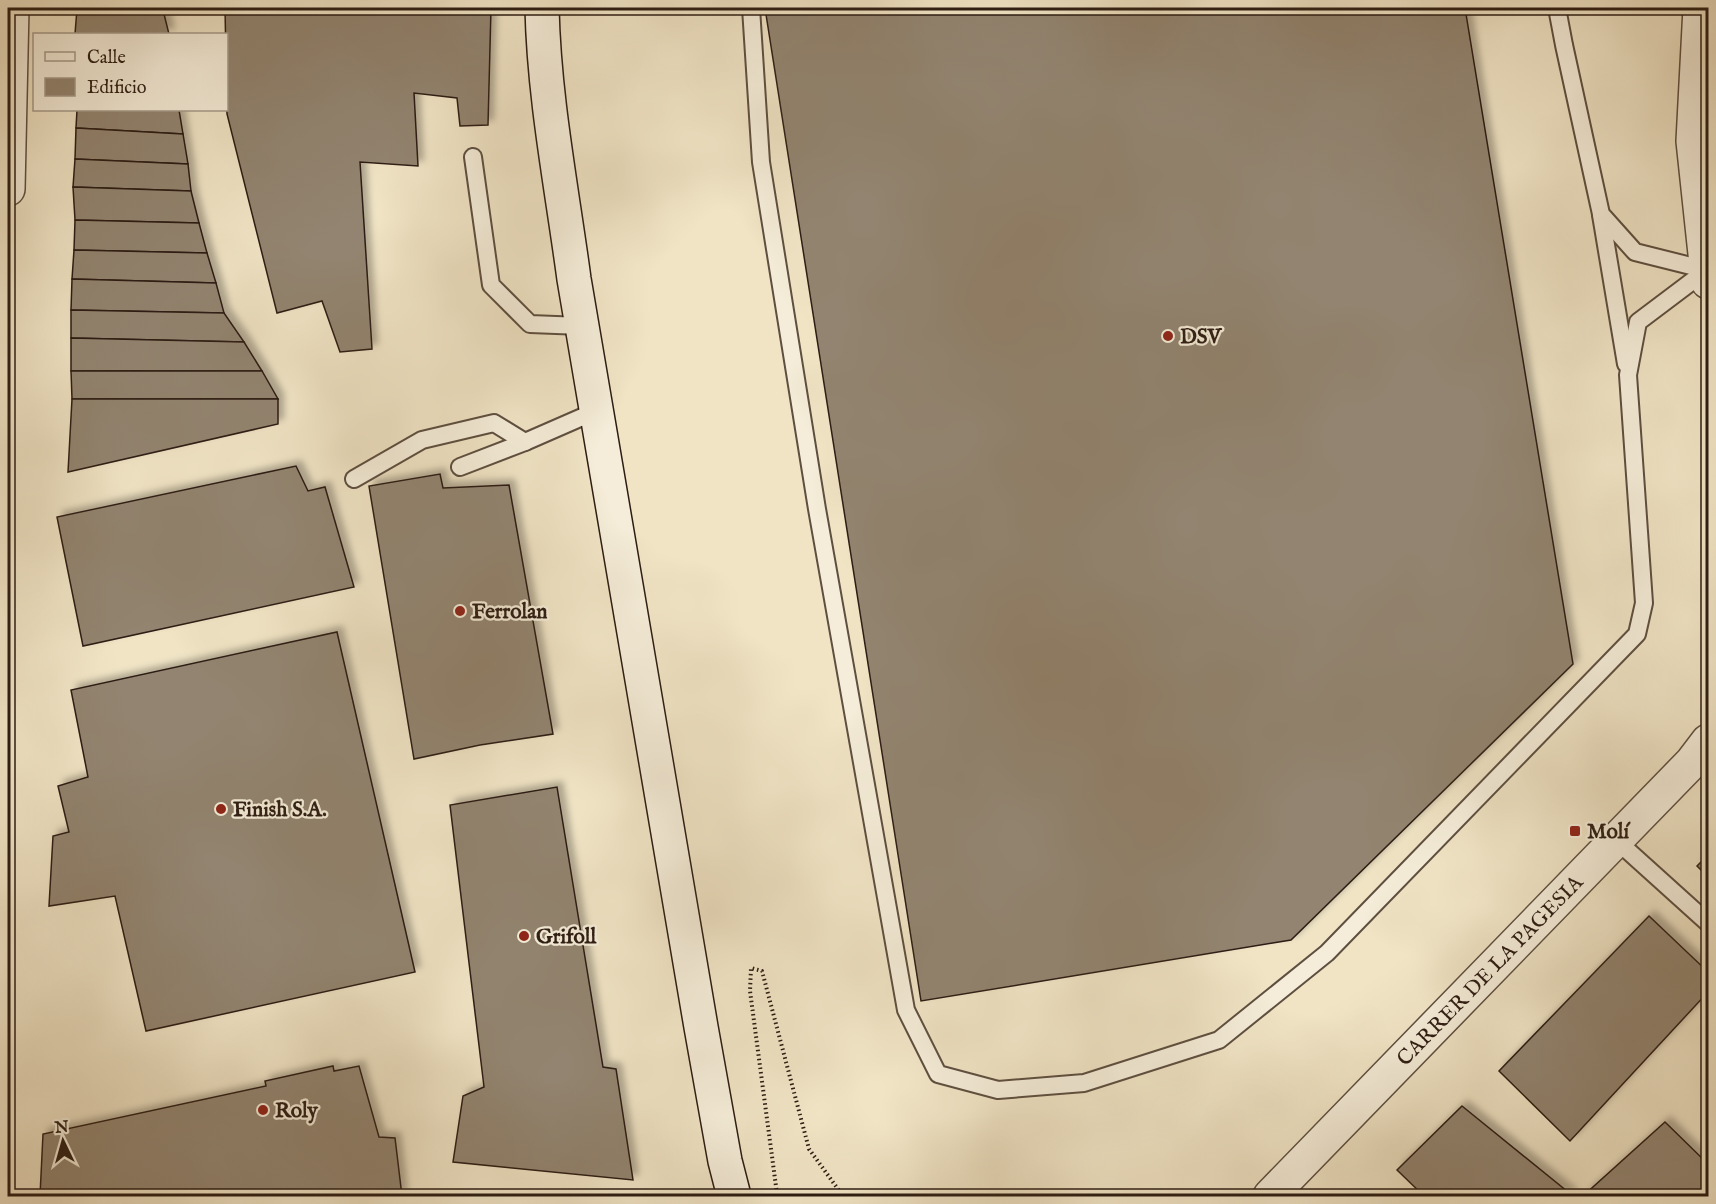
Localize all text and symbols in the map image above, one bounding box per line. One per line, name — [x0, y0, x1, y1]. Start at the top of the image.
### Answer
legend — [33, 33, 228, 111]
text: Calle — [87, 47, 126, 70]
text: Edificio — [87, 77, 147, 100]
place label: DSV — [1180, 324, 1223, 351]
marker: DSV — [1161, 329, 1175, 343]
place label: Ferrolan — [472, 599, 548, 626]
marker: Ferrolan — [453, 604, 467, 618]
place label: Finish S.A. — [233, 797, 327, 824]
marker: Finish S.A. — [214, 802, 228, 816]
place label: Molí — [1587, 819, 1632, 846]
marker: Molí — [1568, 824, 1582, 838]
street label: CARRER DE LA PAGESIA — [1392, 869, 1590, 1072]
place label: Grifoll — [536, 924, 598, 951]
marker: Grifoll — [517, 929, 531, 943]
place label: Roly — [275, 1098, 319, 1125]
marker: Roly — [256, 1103, 270, 1117]
north arrow — [33, 1111, 93, 1171]
text: N — [53, 1117, 70, 1139]

